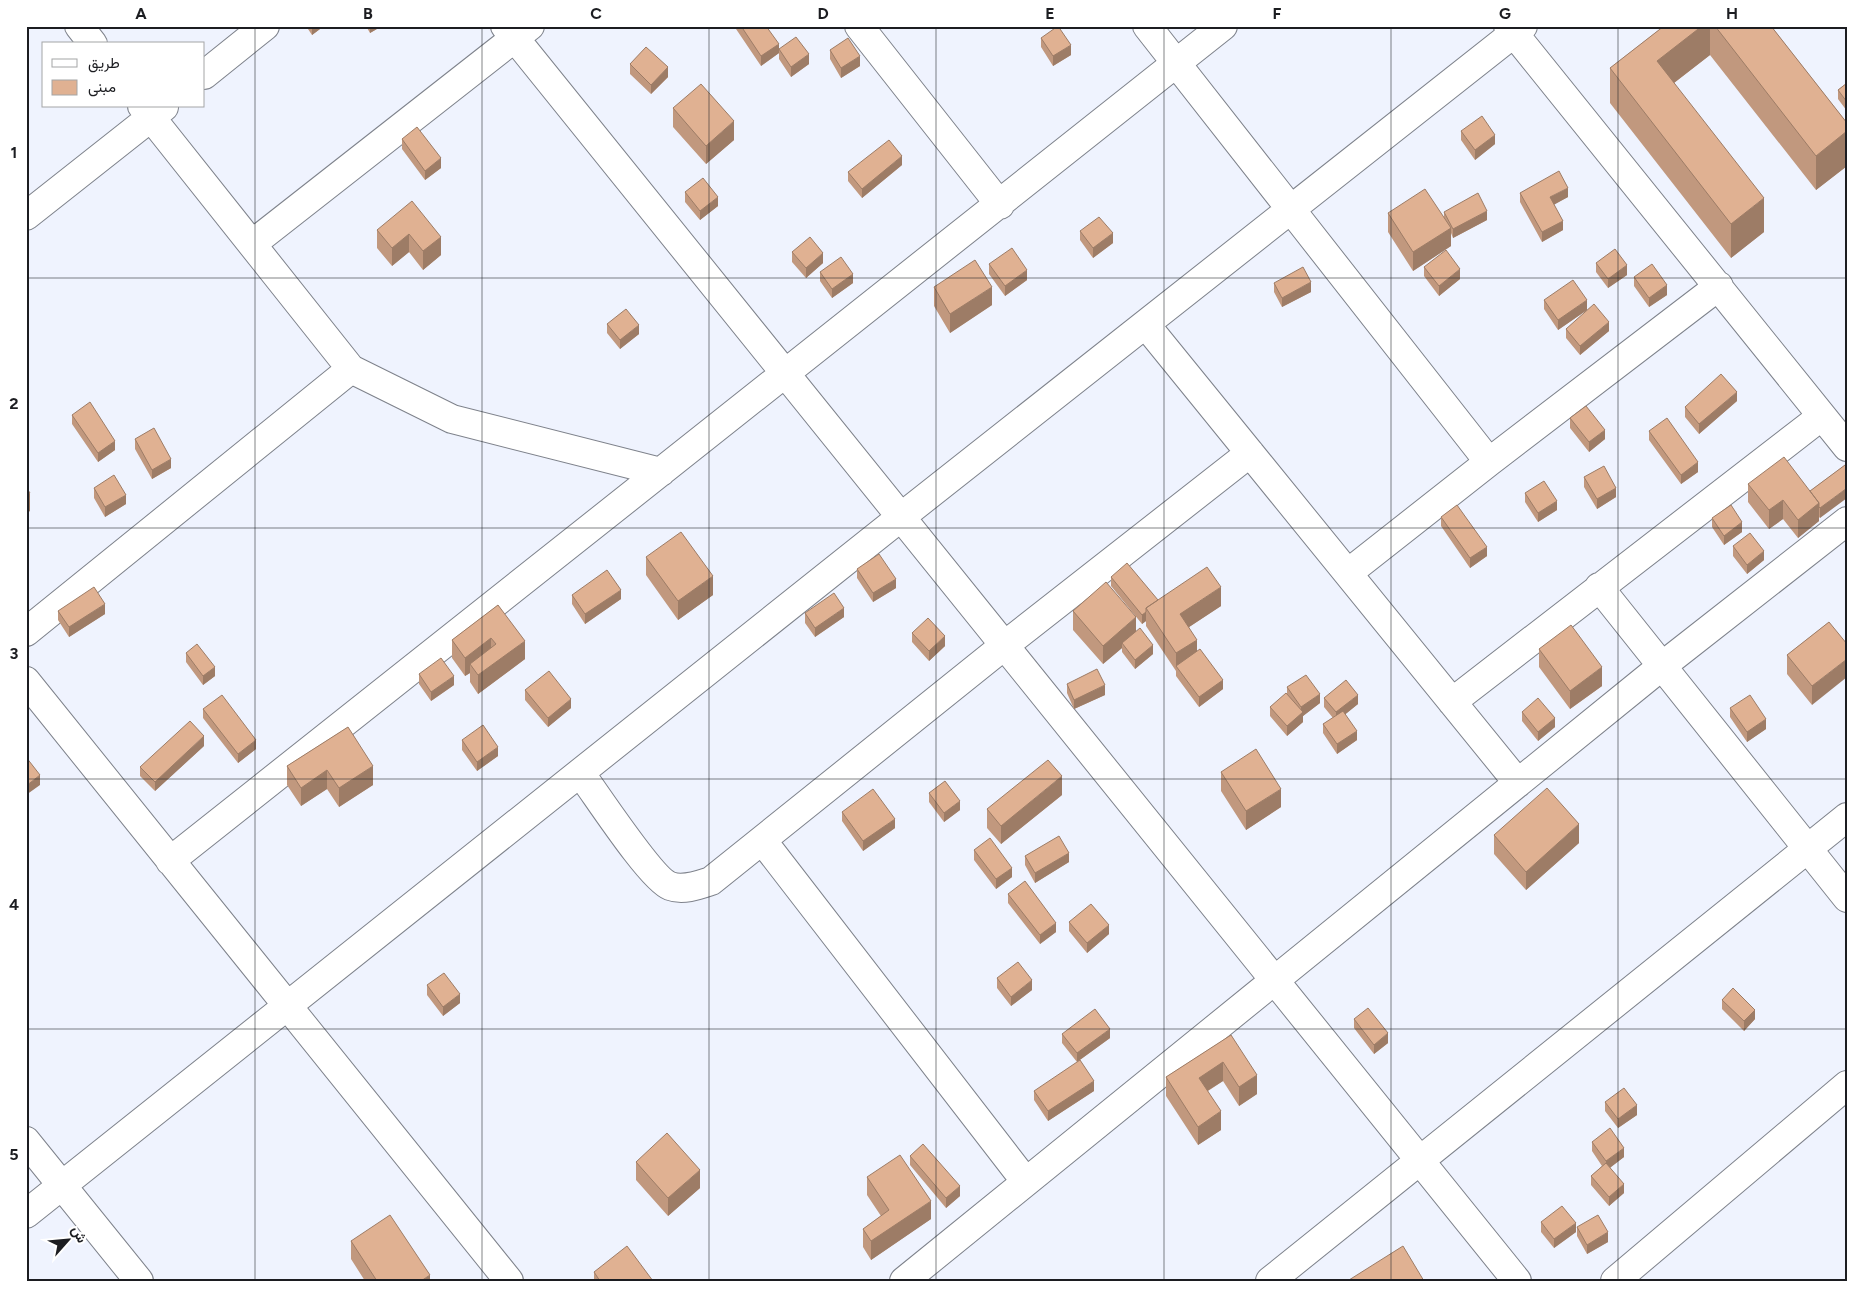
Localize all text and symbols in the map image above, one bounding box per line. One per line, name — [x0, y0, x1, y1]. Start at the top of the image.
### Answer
text: A — [135, 4, 147, 23]
text: B — [363, 4, 373, 23]
text: C — [590, 4, 602, 23]
text: D — [817, 4, 829, 23]
text: E — [1045, 4, 1055, 23]
text: F — [1273, 4, 1282, 23]
text: G — [1499, 4, 1511, 23]
text: H — [1726, 4, 1738, 23]
legend — [42, 42, 205, 108]
text: طريق — [88, 54, 120, 73]
text: مبنى — [88, 78, 116, 97]
text: 1 — [11, 143, 17, 162]
text: 2 — [9, 394, 19, 413]
text: 3 — [10, 644, 19, 663]
text: 4 — [9, 895, 19, 914]
text: 5 — [9, 1145, 19, 1164]
north arrow — [42, 1214, 92, 1264]
text: ش — [68, 1223, 91, 1246]

